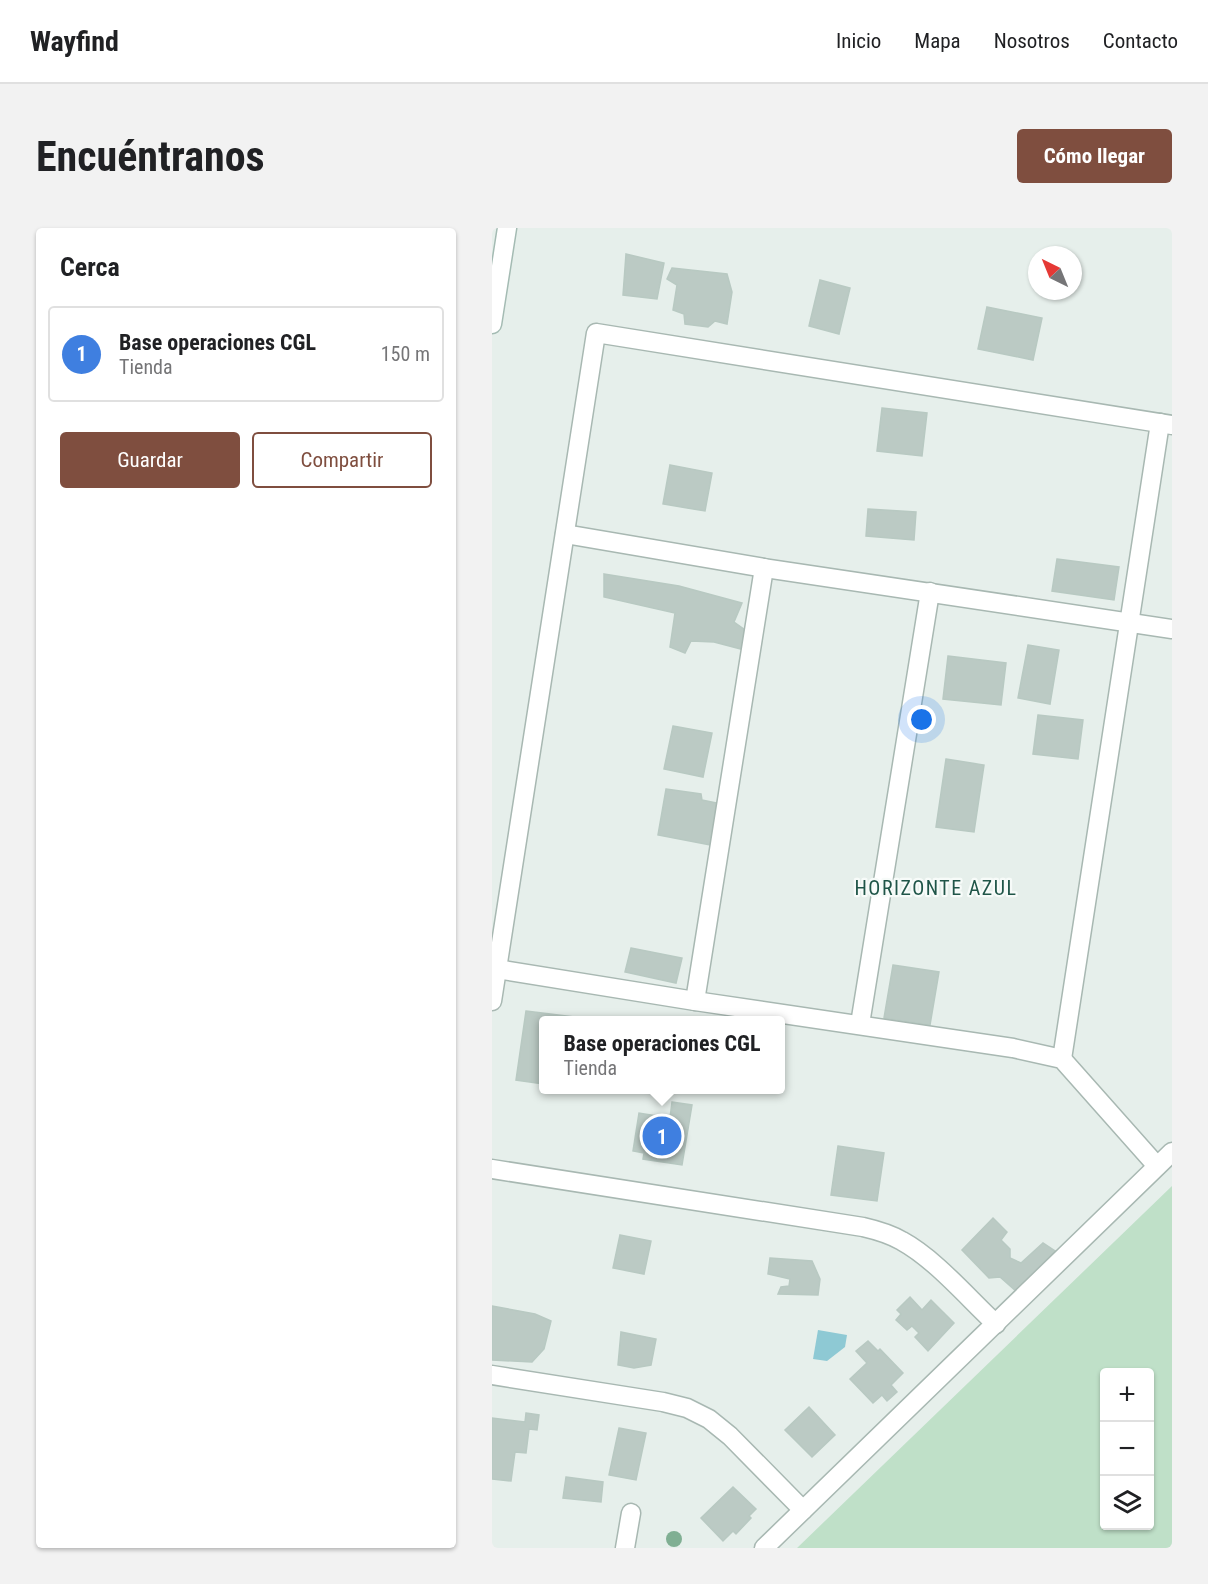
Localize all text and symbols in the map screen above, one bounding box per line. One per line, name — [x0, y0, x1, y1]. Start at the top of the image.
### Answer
text: Wayfind — [30, 25, 119, 58]
text: Inicio — [836, 29, 881, 53]
text: Mapa — [914, 29, 961, 53]
text: Nosotros — [994, 29, 1070, 53]
text: Contacto — [1103, 29, 1178, 53]
button: Cómo llegar — [1017, 129, 1172, 183]
text: Encuéntranos — [36, 132, 265, 181]
north arrow — [1028, 246, 1082, 300]
text: Cerca — [60, 252, 120, 282]
text: Base operaciones CGL — [119, 330, 316, 355]
text: 1 — [76, 342, 87, 366]
text: 150 m — [381, 342, 430, 366]
text: Tienda — [119, 355, 173, 379]
button: Guardar — [60, 432, 240, 488]
button: Compartir — [252, 432, 432, 488]
your location — [907, 705, 936, 734]
district label: HORIZONTE AZUL — [854, 876, 1018, 900]
popup — [539, 1016, 785, 1094]
text: Base operaciones CGL — [564, 1031, 760, 1056]
text: Tienda — [564, 1056, 617, 1080]
pin: 1 — [642, 1114, 682, 1158]
map controls — [1100, 1368, 1154, 1530]
button: + — [1100, 1368, 1154, 1422]
button: − — [1100, 1422, 1154, 1476]
button: layers — [1100, 1476, 1154, 1530]

